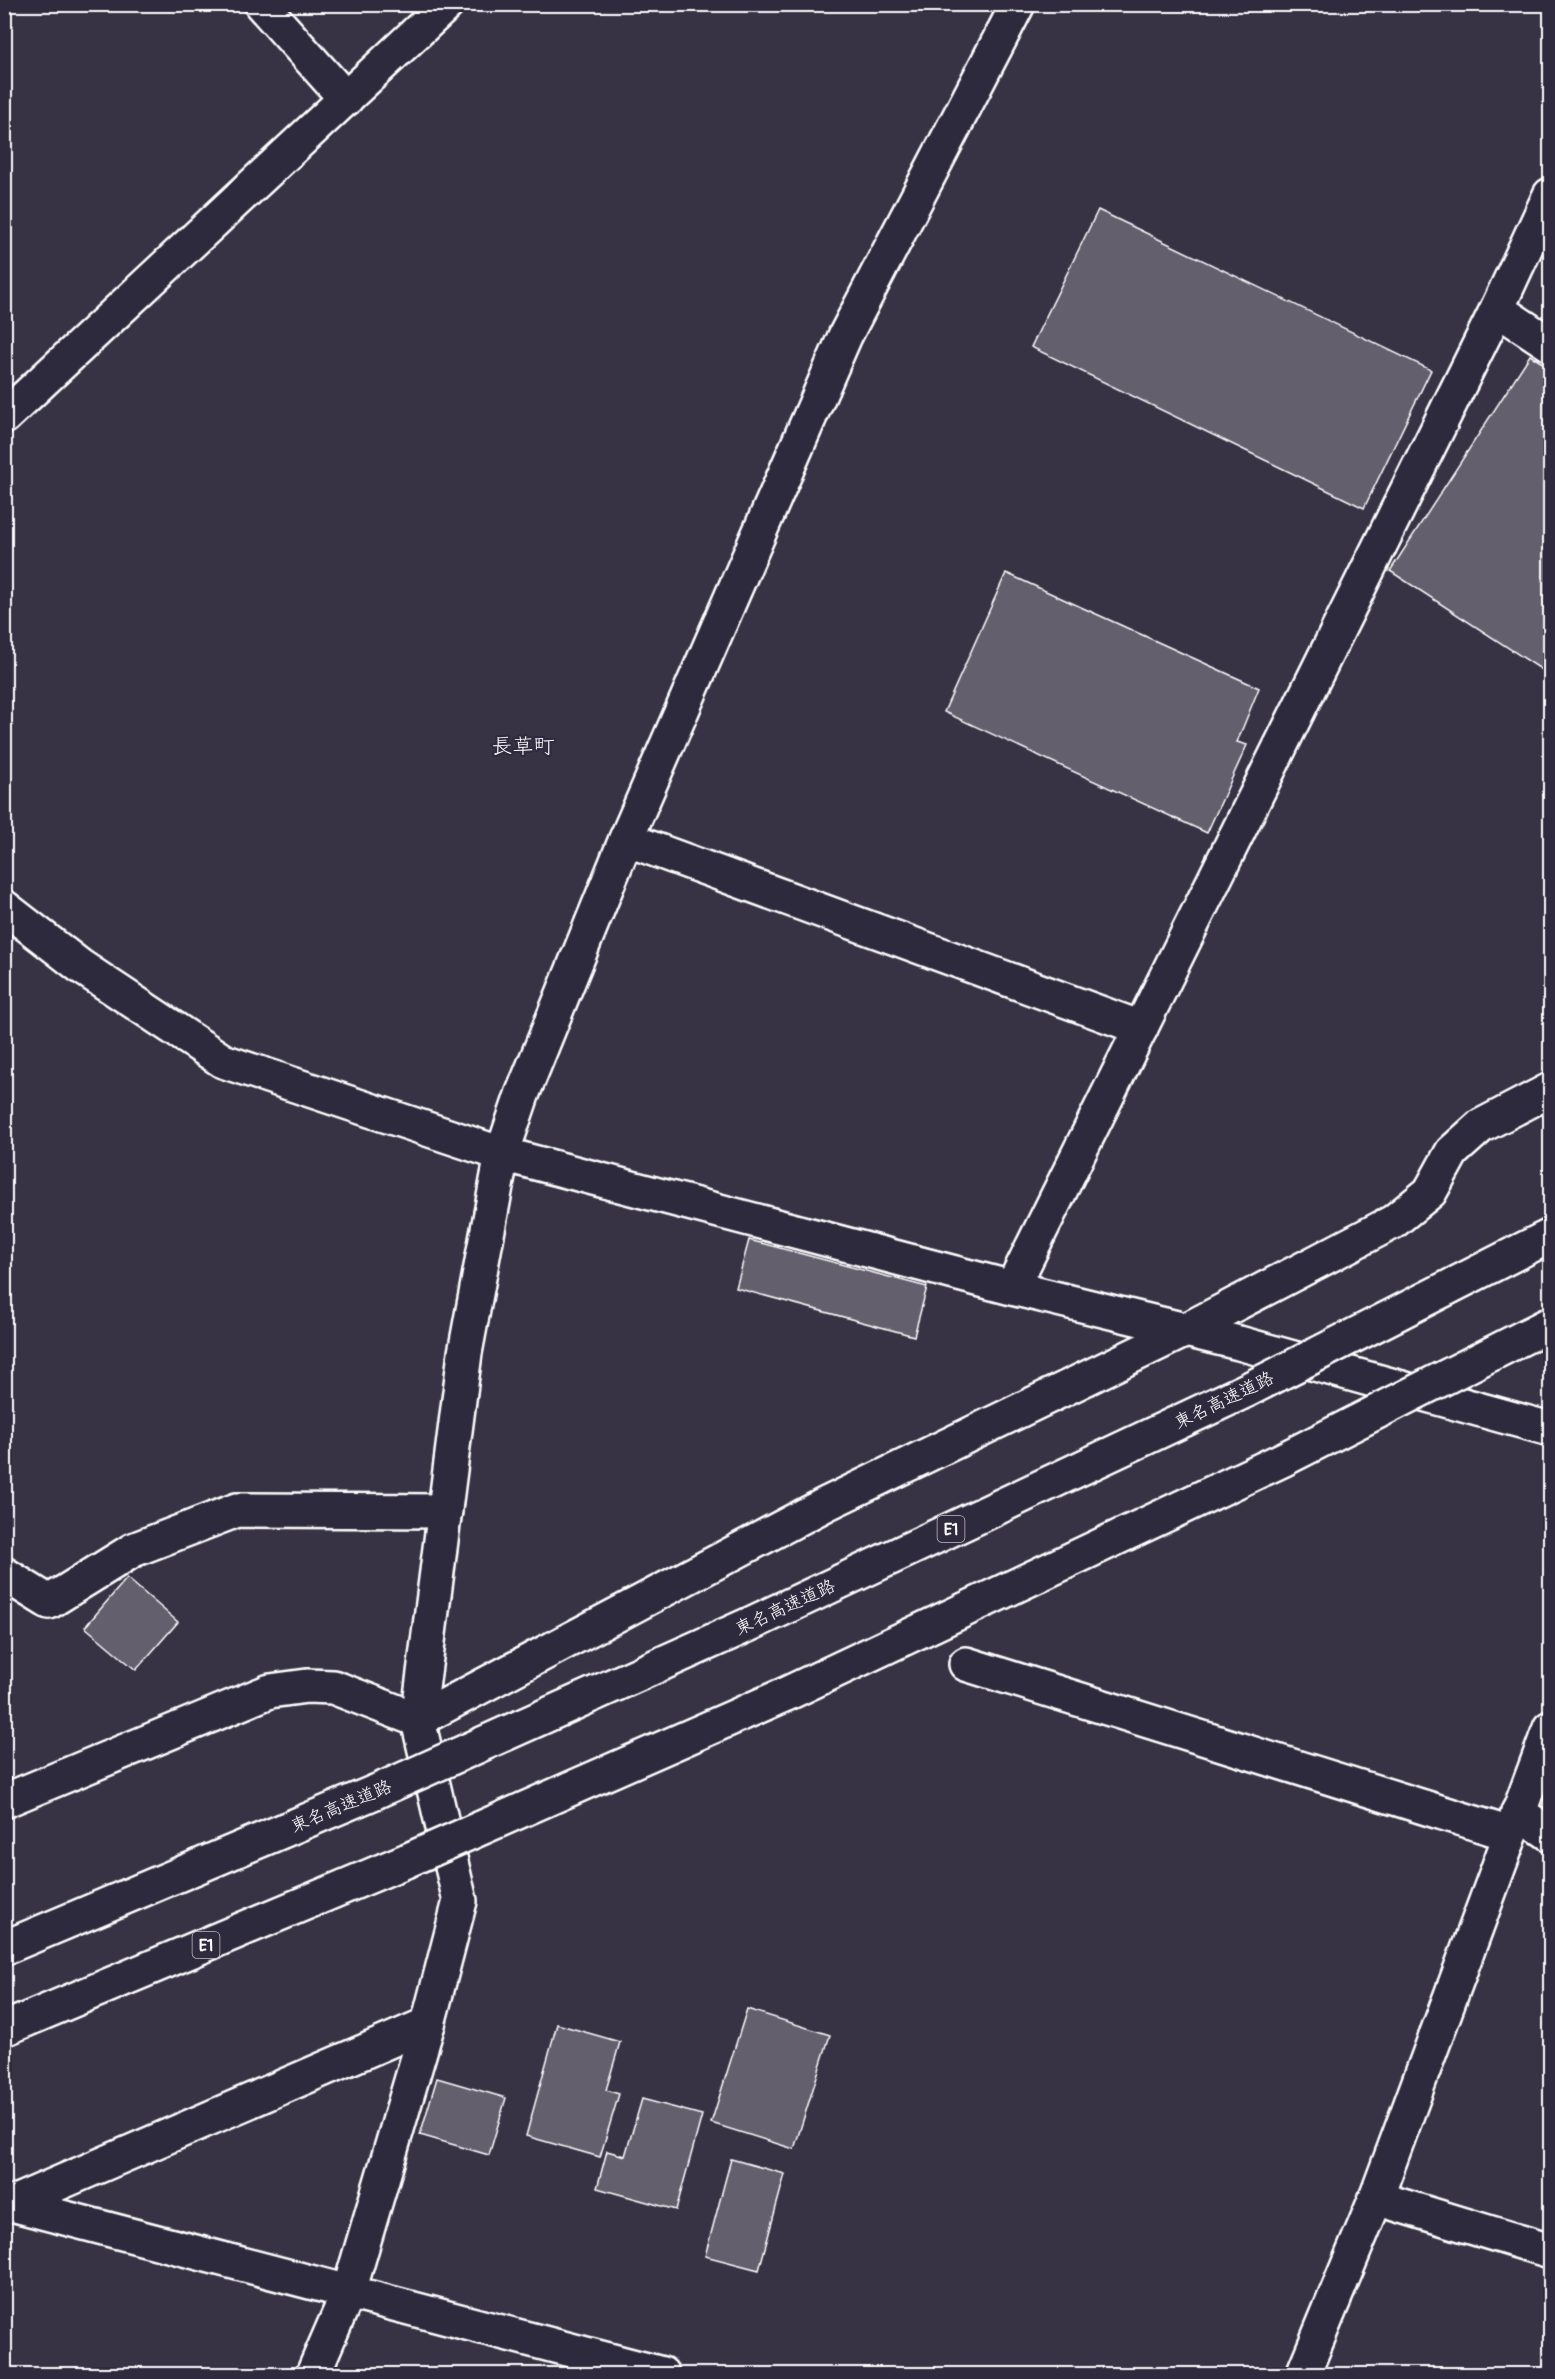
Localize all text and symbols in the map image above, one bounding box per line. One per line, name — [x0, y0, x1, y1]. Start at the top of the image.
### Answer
district label: 長草町 — [492, 733, 555, 760]
street label: 東名高速道路 — [1171, 1366, 1278, 1434]
road number: E1 — [938, 1516, 964, 1542]
street label: 東名高速道路 — [731, 1574, 839, 1641]
street label: 東名高速道路 — [287, 1775, 395, 1838]
road number: E1 — [192, 1932, 220, 1958]

